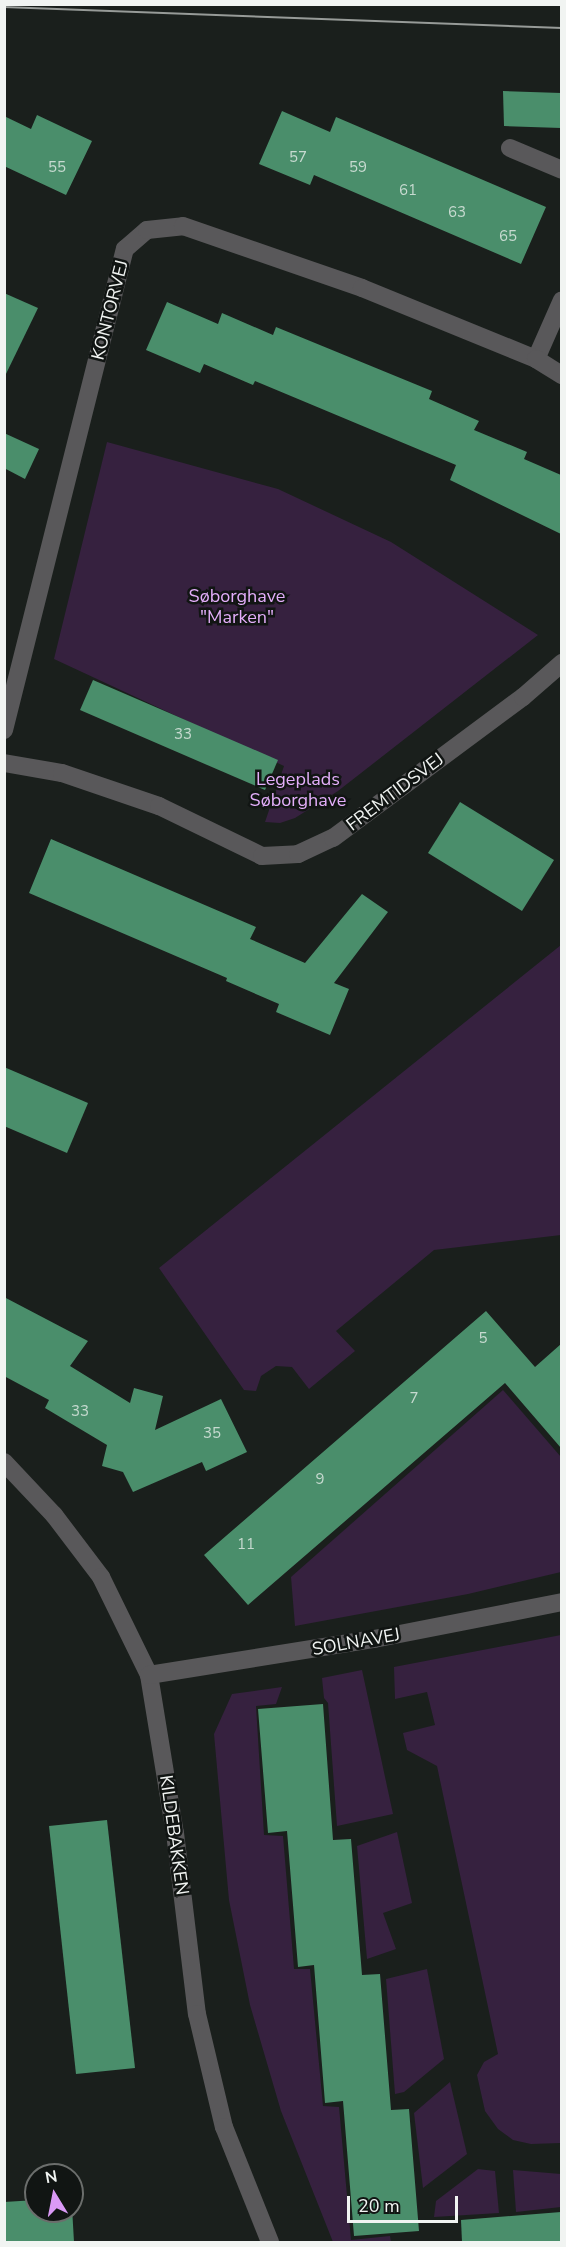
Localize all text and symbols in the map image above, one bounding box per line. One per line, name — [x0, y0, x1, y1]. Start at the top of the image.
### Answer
house number: 57 — [289, 149, 307, 167]
house number: 55 — [48, 159, 66, 177]
house number: 59 — [349, 159, 367, 177]
house number: 61 — [399, 182, 417, 200]
house number: 63 — [448, 204, 466, 222]
house number: 65 — [499, 228, 517, 246]
street label: KONTORVEJ — [87, 258, 133, 362]
park label: Søborghave "Marken" — [189, 586, 285, 628]
house number: 33 — [174, 726, 192, 744]
street label: FREMTIDSVEJ — [342, 748, 448, 836]
park label: Legeplads Søborghave — [250, 769, 346, 812]
house number: 5 — [479, 1330, 487, 1348]
house number: 7 — [410, 1390, 418, 1408]
house number: 33 — [71, 1403, 89, 1421]
house number: 35 — [203, 1425, 221, 1443]
house number: 9 — [316, 1471, 324, 1489]
house number: 11 — [237, 1536, 255, 1554]
street label: SOLNAVEJ — [310, 1624, 402, 1660]
street label: KILDEBAKKEN — [155, 1774, 193, 1896]
north arrow — [24, 2163, 84, 2223]
text: N — [43, 2165, 59, 2189]
scale bar — [350, 2184, 461, 2222]
text: 20 m — [358, 2194, 400, 2218]

